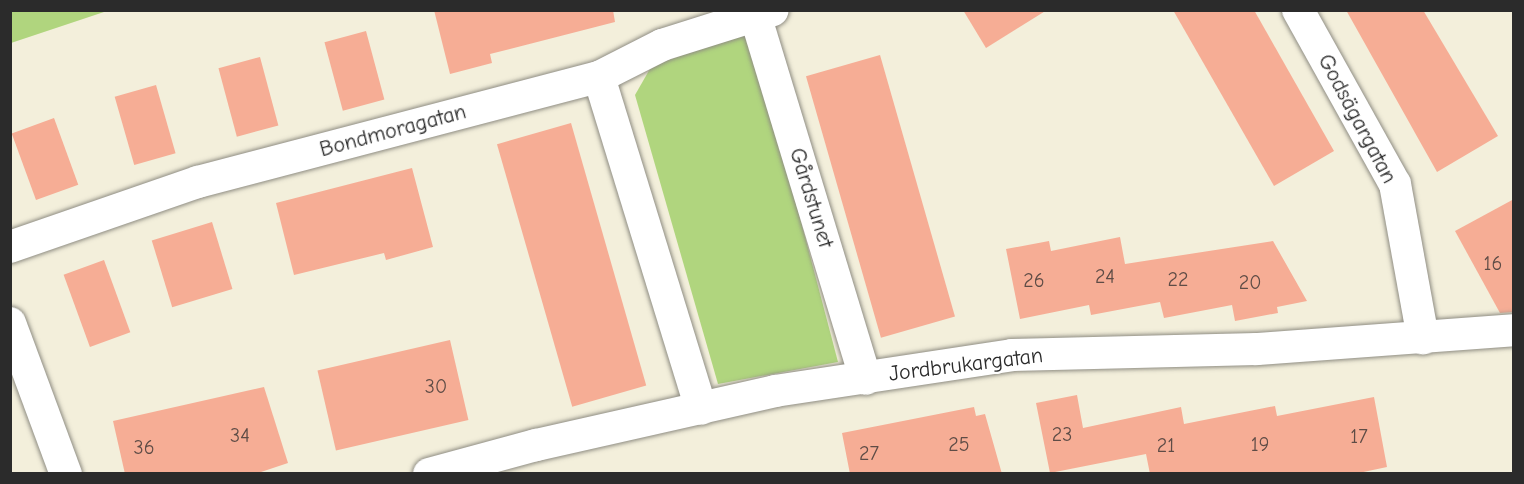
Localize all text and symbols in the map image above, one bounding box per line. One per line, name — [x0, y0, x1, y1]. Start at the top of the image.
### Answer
street label: Godsägargatan — [1312, 50, 1402, 188]
street label: Bondmoragatan — [317, 99, 469, 163]
street label: Gårdstunet — [783, 145, 839, 251]
house number: 16 — [1484, 251, 1502, 275]
house number: 24 — [1095, 264, 1115, 288]
house number: 22 — [1168, 267, 1188, 291]
house number: 26 — [1023, 268, 1045, 292]
house number: 20 — [1239, 270, 1261, 294]
street label: Jordbrukargatan — [887, 342, 1045, 388]
house number: 30 — [425, 374, 447, 398]
house number: 23 — [1052, 422, 1072, 446]
house number: 34 — [230, 423, 250, 447]
house number: 17 — [1350, 424, 1368, 448]
house number: 25 — [948, 432, 970, 456]
house number: 19 — [1251, 432, 1269, 456]
house number: 21 — [1157, 433, 1175, 457]
house number: 36 — [134, 435, 154, 459]
house number: 27 — [859, 441, 879, 465]

